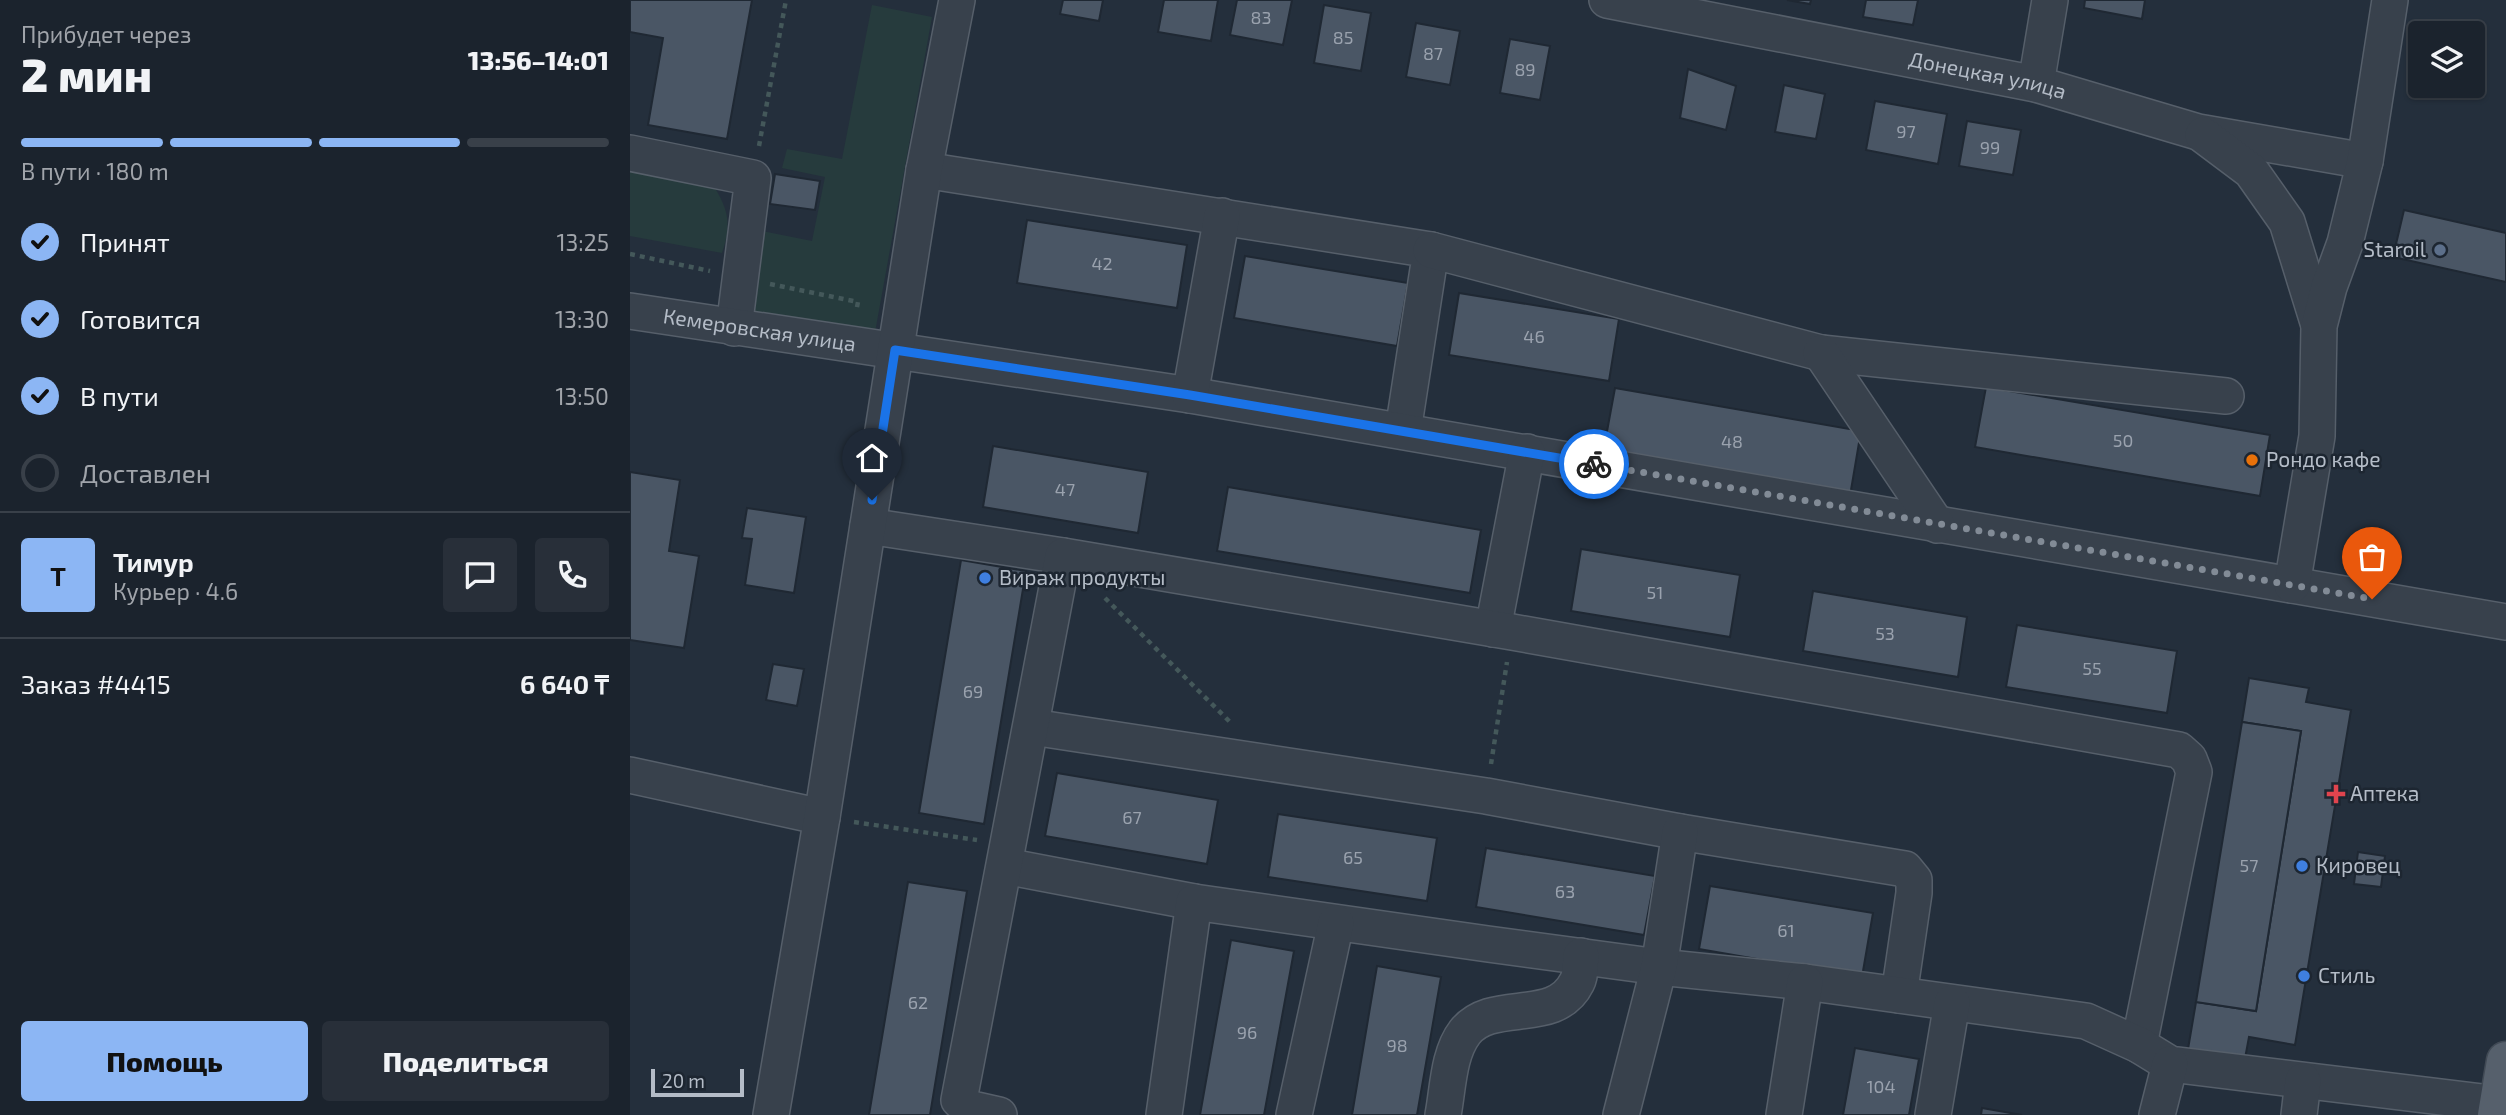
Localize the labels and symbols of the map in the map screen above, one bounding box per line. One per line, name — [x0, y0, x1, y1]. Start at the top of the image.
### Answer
house number: 83 — [1251, 6, 1271, 28]
house number: 85 — [1333, 26, 1353, 48]
house number: 87 — [1423, 42, 1443, 64]
street label: Донецкая улица — [1907, 45, 2070, 103]
house number: 89 — [1514, 58, 1536, 80]
house number: 97 — [1896, 120, 1916, 142]
house number: 99 — [1980, 136, 2000, 158]
place label: Staroil — [2363, 236, 2427, 261]
marker: Staroil — [2432, 242, 2448, 258]
house number: 42 — [1091, 252, 1113, 274]
street label: Кемеровская улица — [662, 302, 858, 356]
house number: 46 — [1523, 325, 1545, 347]
pin — [842, 428, 902, 500]
courier — [1559, 429, 1629, 499]
house number: 50 — [2113, 429, 2133, 451]
house number: 48 — [1721, 430, 1743, 452]
place label: Рондо кафе — [2266, 446, 2381, 471]
marker: Рондо кафе — [2244, 452, 2260, 468]
house number: 47 — [1055, 478, 1075, 500]
pin — [2342, 527, 2402, 599]
place label: Вираж продукты — [999, 564, 1165, 590]
marker: Вираж продукты — [977, 570, 993, 586]
house number: 51 — [1647, 581, 1663, 603]
house number: 53 — [1875, 622, 1895, 644]
house number: 55 — [2082, 657, 2102, 679]
house number: 69 — [963, 680, 983, 702]
place label: Аптека — [2350, 780, 2419, 805]
marker: Аптека — [2328, 786, 2344, 802]
house number: 67 — [1122, 806, 1142, 828]
house number: 65 — [1343, 846, 1363, 868]
place label: Кировец — [2316, 852, 2401, 877]
house number: 57 — [2240, 854, 2258, 876]
marker: Кировец — [2294, 858, 2310, 874]
house number: 63 — [1555, 880, 1575, 902]
house number: 61 — [1777, 919, 1795, 941]
place label: Стиль — [2318, 962, 2375, 987]
marker: Стиль — [2296, 968, 2312, 984]
house number: 62 — [908, 991, 928, 1013]
house number: 96 — [1237, 1021, 1257, 1043]
house number: 98 — [1386, 1034, 1408, 1056]
scale bar — [651, 1066, 744, 1098]
house number: 104 — [1866, 1075, 1896, 1097]

